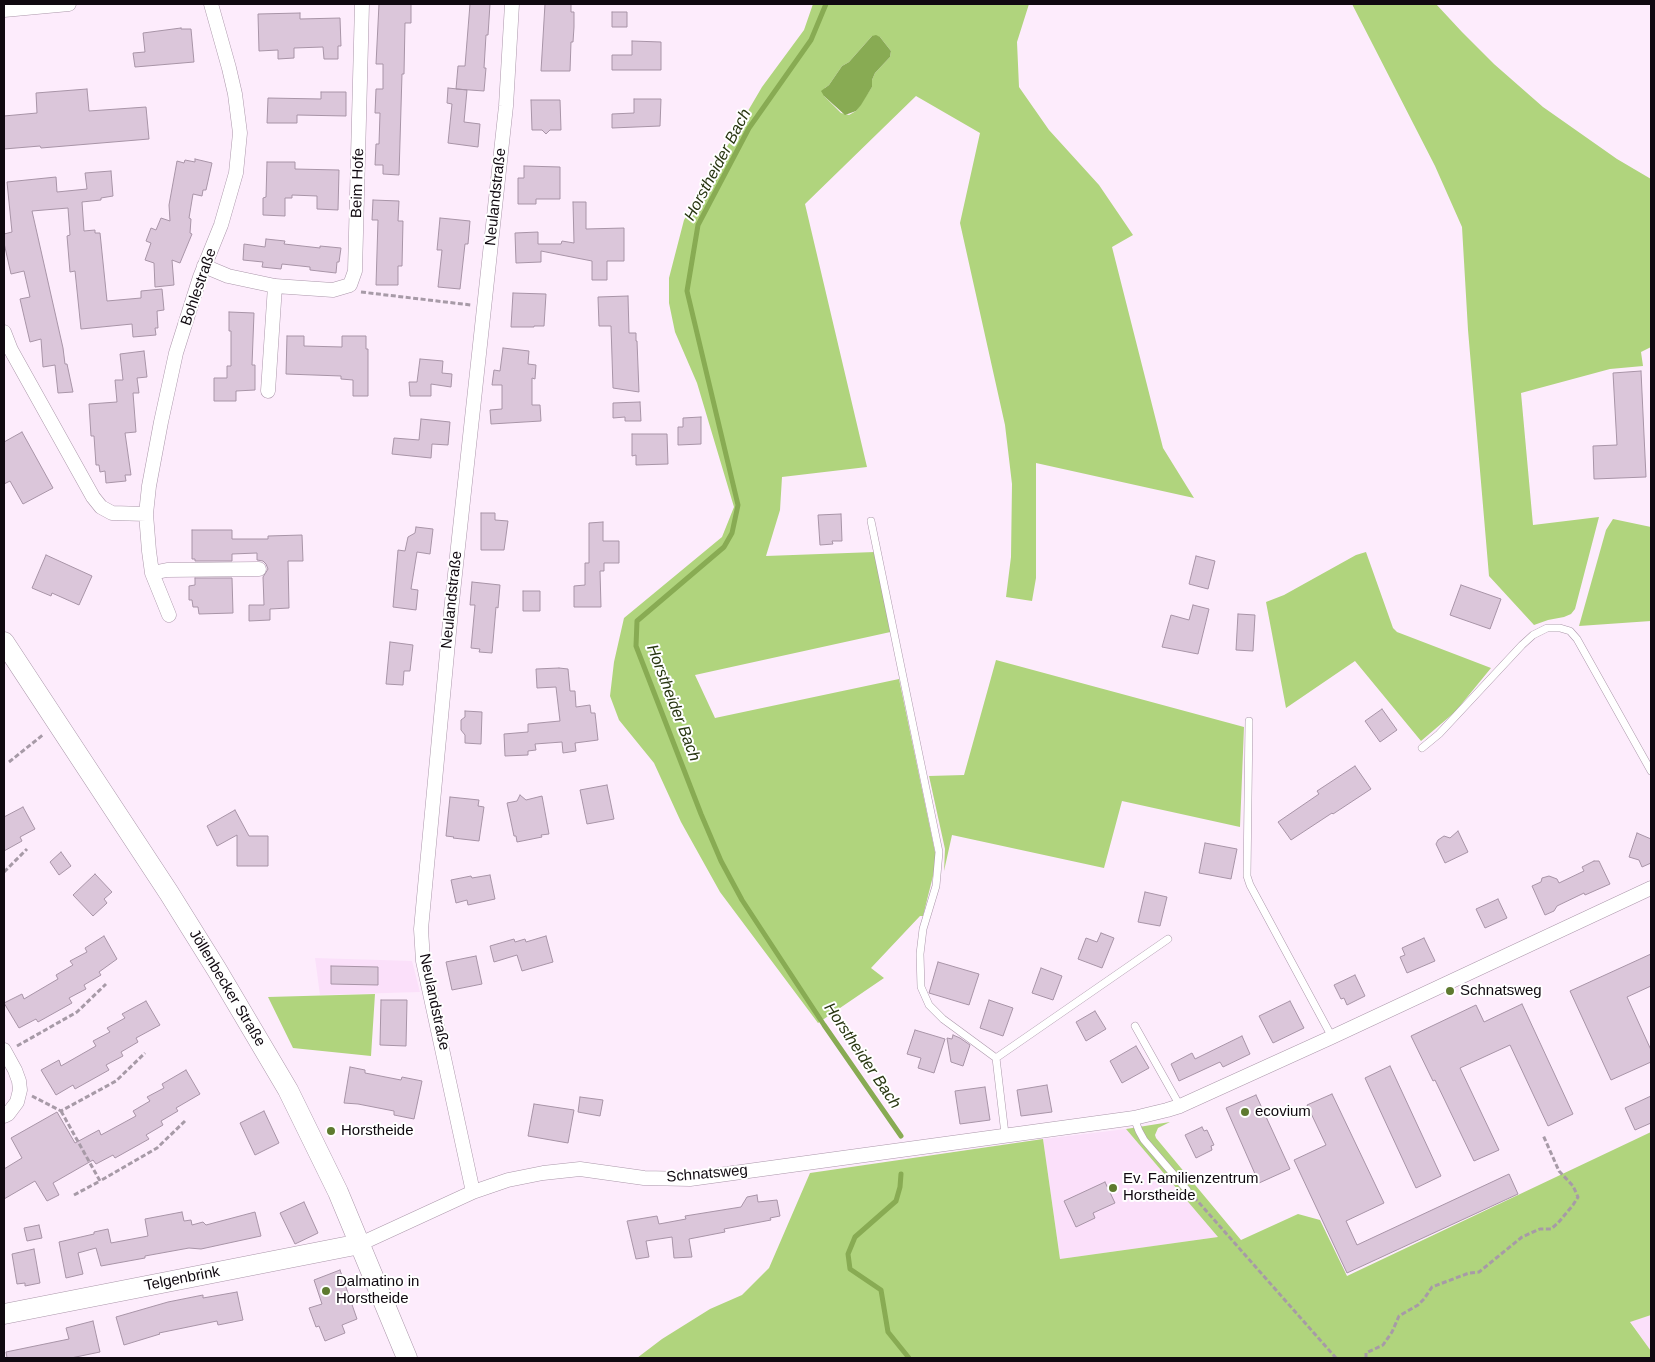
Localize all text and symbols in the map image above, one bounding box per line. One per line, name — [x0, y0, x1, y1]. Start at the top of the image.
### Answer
water label: Horstheider Bach — [681, 106, 755, 224]
street label: Neulandstraße — [482, 147, 510, 247]
street label: Beim Hofe — [348, 148, 368, 218]
street label: Bohlestraße — [177, 246, 221, 328]
street label: Neulandstraße — [438, 550, 466, 650]
water label: Horstheider Bach — [642, 642, 704, 764]
street label: Jöllenbecker Straße — [185, 926, 269, 1050]
street label: Neulandstraße — [415, 952, 453, 1052]
place label: Schnatsweg — [1460, 982, 1542, 1000]
marker: Schnatsweg — [1444, 985, 1456, 997]
water label: Horstheider Bach — [819, 999, 905, 1113]
place label: ecovium — [1255, 1103, 1311, 1121]
marker: ecovium — [1239, 1106, 1251, 1118]
place label: Horstheide — [341, 1122, 414, 1140]
marker: Horstheide — [325, 1125, 337, 1137]
street label: Schnatsweg — [666, 1161, 748, 1187]
place label: Ev. Familienzentrum Horstheide — [1123, 1170, 1259, 1205]
marker: Ev. Familienzentrum Horstheide — [1107, 1182, 1119, 1194]
street label: Telgenbrink — [143, 1263, 221, 1295]
place label: Dalmatino in Horstheide — [336, 1273, 419, 1308]
marker: Dalmatino in Horstheide — [320, 1285, 332, 1297]

